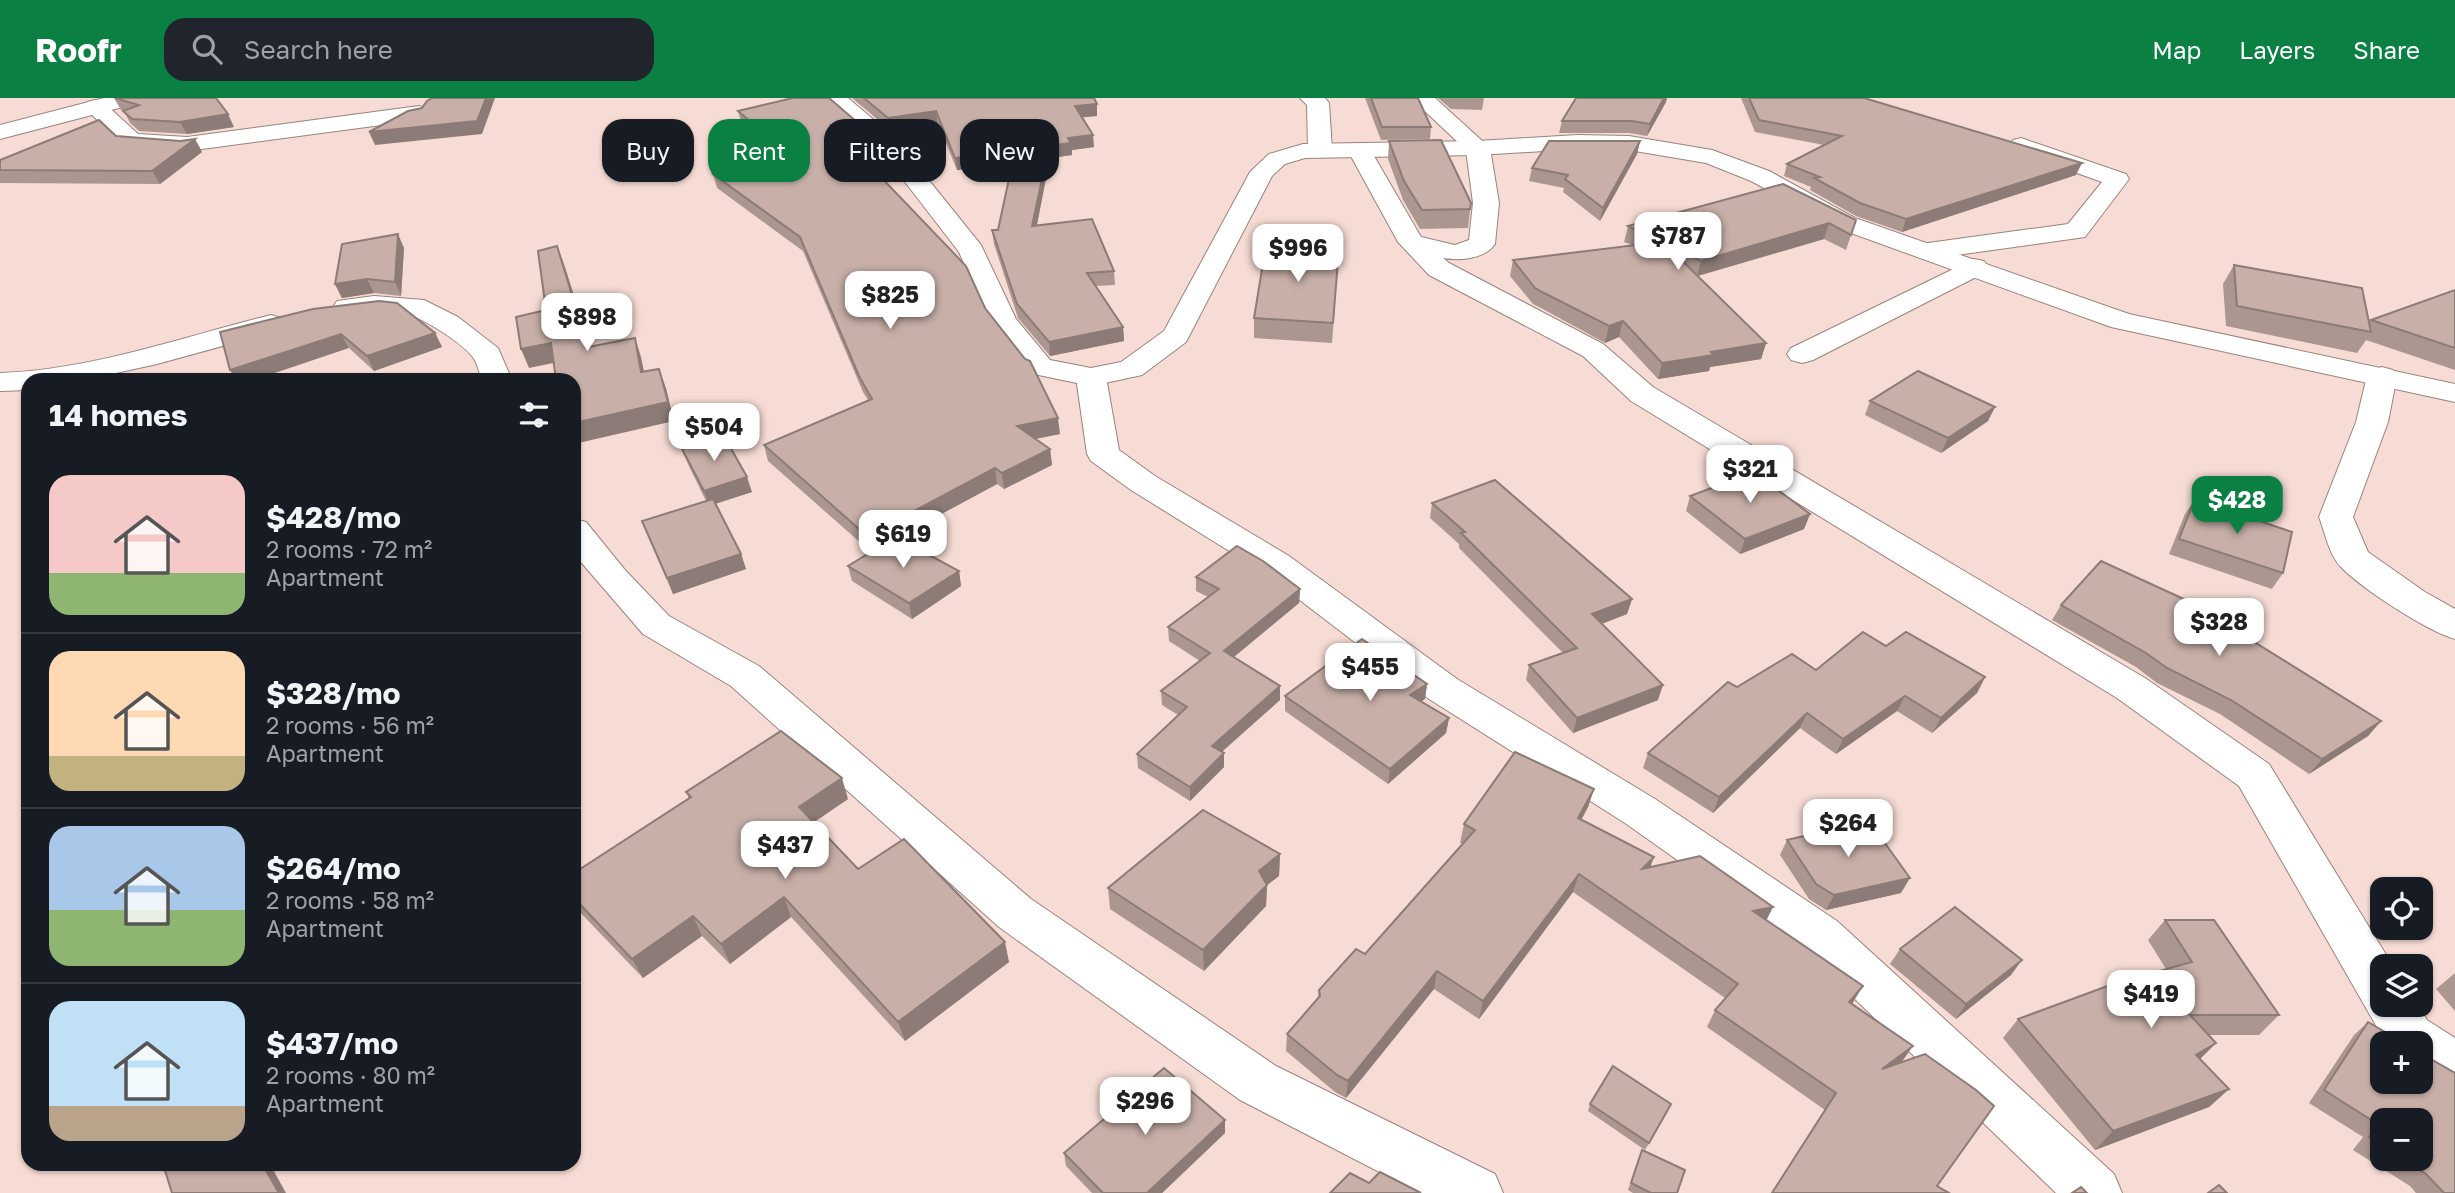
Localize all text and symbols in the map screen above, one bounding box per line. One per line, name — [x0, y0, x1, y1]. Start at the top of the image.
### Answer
search box — [164, 18, 654, 81]
text: Roofr — [35, 30, 122, 69]
icon: search — [188, 30, 226, 68]
text: Search here — [244, 34, 393, 65]
text: Map — [2152, 35, 2201, 64]
text: Layers — [2239, 35, 2315, 64]
text: Share — [2353, 35, 2420, 64]
chip: Buy — [602, 119, 694, 182]
chip: Rent — [708, 119, 810, 182]
chip: Filters — [824, 119, 946, 182]
chip: New — [960, 119, 1059, 182]
pin: $787 — [1637, 212, 1719, 272]
text: $787 — [1650, 221, 1706, 249]
pin: $996 — [1257, 225, 1339, 284]
text: $996 — [1268, 233, 1328, 261]
pin: $825 — [849, 272, 931, 331]
text: $825 — [861, 280, 919, 308]
pin: $898 — [546, 294, 628, 353]
text: $898 — [557, 302, 617, 330]
icon: filters — [515, 396, 553, 434]
text: 14 homes — [49, 397, 188, 433]
pin: $504 — [673, 404, 755, 463]
text: $504 — [685, 412, 743, 440]
pin: $321 — [1709, 446, 1791, 505]
text: $321 — [1722, 454, 1778, 482]
pin: $428 — [2196, 476, 2278, 536]
text: $428 — [2208, 485, 2266, 513]
text: $428/mo — [266, 499, 401, 535]
icon: home — [105, 503, 189, 587]
pin: $619 — [862, 510, 944, 570]
text: $619 — [875, 519, 931, 547]
text: 2 rooms · 72 m² — [266, 535, 432, 563]
text: Apartment — [266, 563, 384, 591]
pin: $328 — [2178, 598, 2260, 658]
text: $328 — [2190, 607, 2248, 635]
pin: $455 — [1329, 644, 1411, 703]
text: $455 — [1341, 652, 1399, 680]
text: $328/mo — [266, 675, 401, 711]
icon: home — [105, 679, 189, 763]
text: 2 rooms · 56 m² — [266, 711, 434, 739]
text: Apartment — [266, 739, 384, 767]
pin: $264 — [1807, 800, 1889, 859]
text: $264 — [1819, 808, 1877, 836]
pin: $437 — [744, 822, 826, 881]
text: $437 — [757, 830, 813, 858]
text: $264/mo — [266, 850, 401, 886]
icon: home — [105, 854, 189, 938]
map controls — [2370, 877, 2433, 1171]
button: locate — [2370, 877, 2433, 940]
text: 2 rooms · 58 m² — [266, 886, 434, 914]
text: Apartment — [266, 914, 384, 942]
button: layers — [2370, 954, 2433, 1017]
pin: $419 — [2110, 970, 2192, 1030]
text: $419 — [2123, 979, 2179, 1007]
text: $437/mo — [266, 1025, 398, 1061]
icon: home — [105, 1029, 189, 1113]
button: + — [2370, 1031, 2433, 1094]
text: 2 rooms · 80 m² — [266, 1061, 435, 1089]
pin: $296 — [1104, 1077, 1186, 1137]
text: $296 — [1116, 1086, 1174, 1114]
text: Apartment — [266, 1089, 384, 1117]
button: − — [2370, 1108, 2433, 1171]

